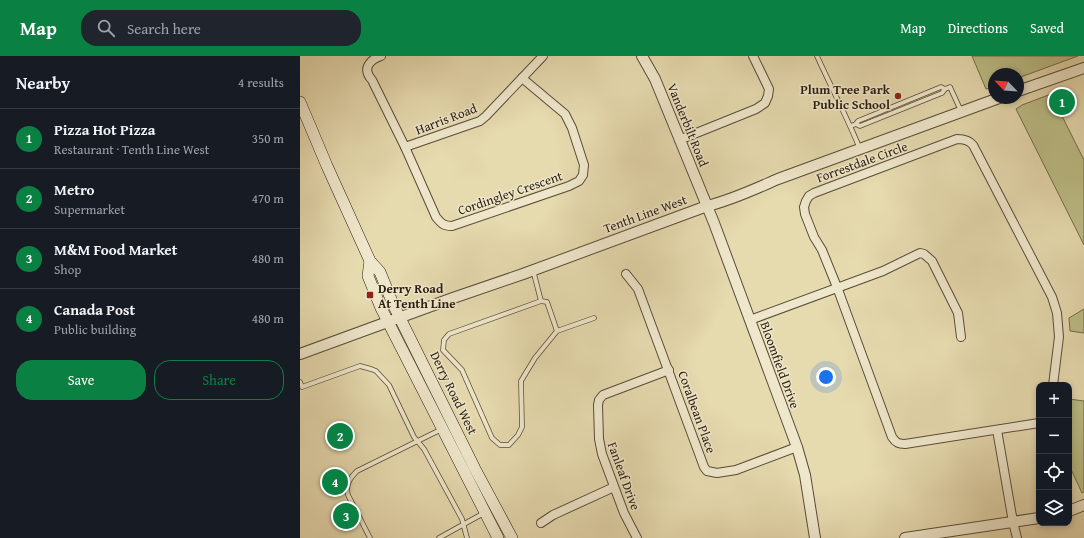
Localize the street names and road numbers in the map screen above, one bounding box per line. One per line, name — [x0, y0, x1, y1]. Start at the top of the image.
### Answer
street label: Vanderbilt Road — [663, 81, 713, 170]
street label: Harris Road — [413, 99, 480, 139]
street label: Forrestdale Circle — [814, 137, 910, 187]
street label: Cordingley Crescent — [455, 166, 565, 220]
street label: Tenth Line West — [601, 190, 690, 238]
street label: Bloomfield Drive — [755, 319, 805, 411]
street label: Derry Road West — [426, 348, 483, 438]
street label: Coralbean Place — [673, 368, 721, 456]
street label: Fanleaf Drive — [603, 439, 645, 513]

